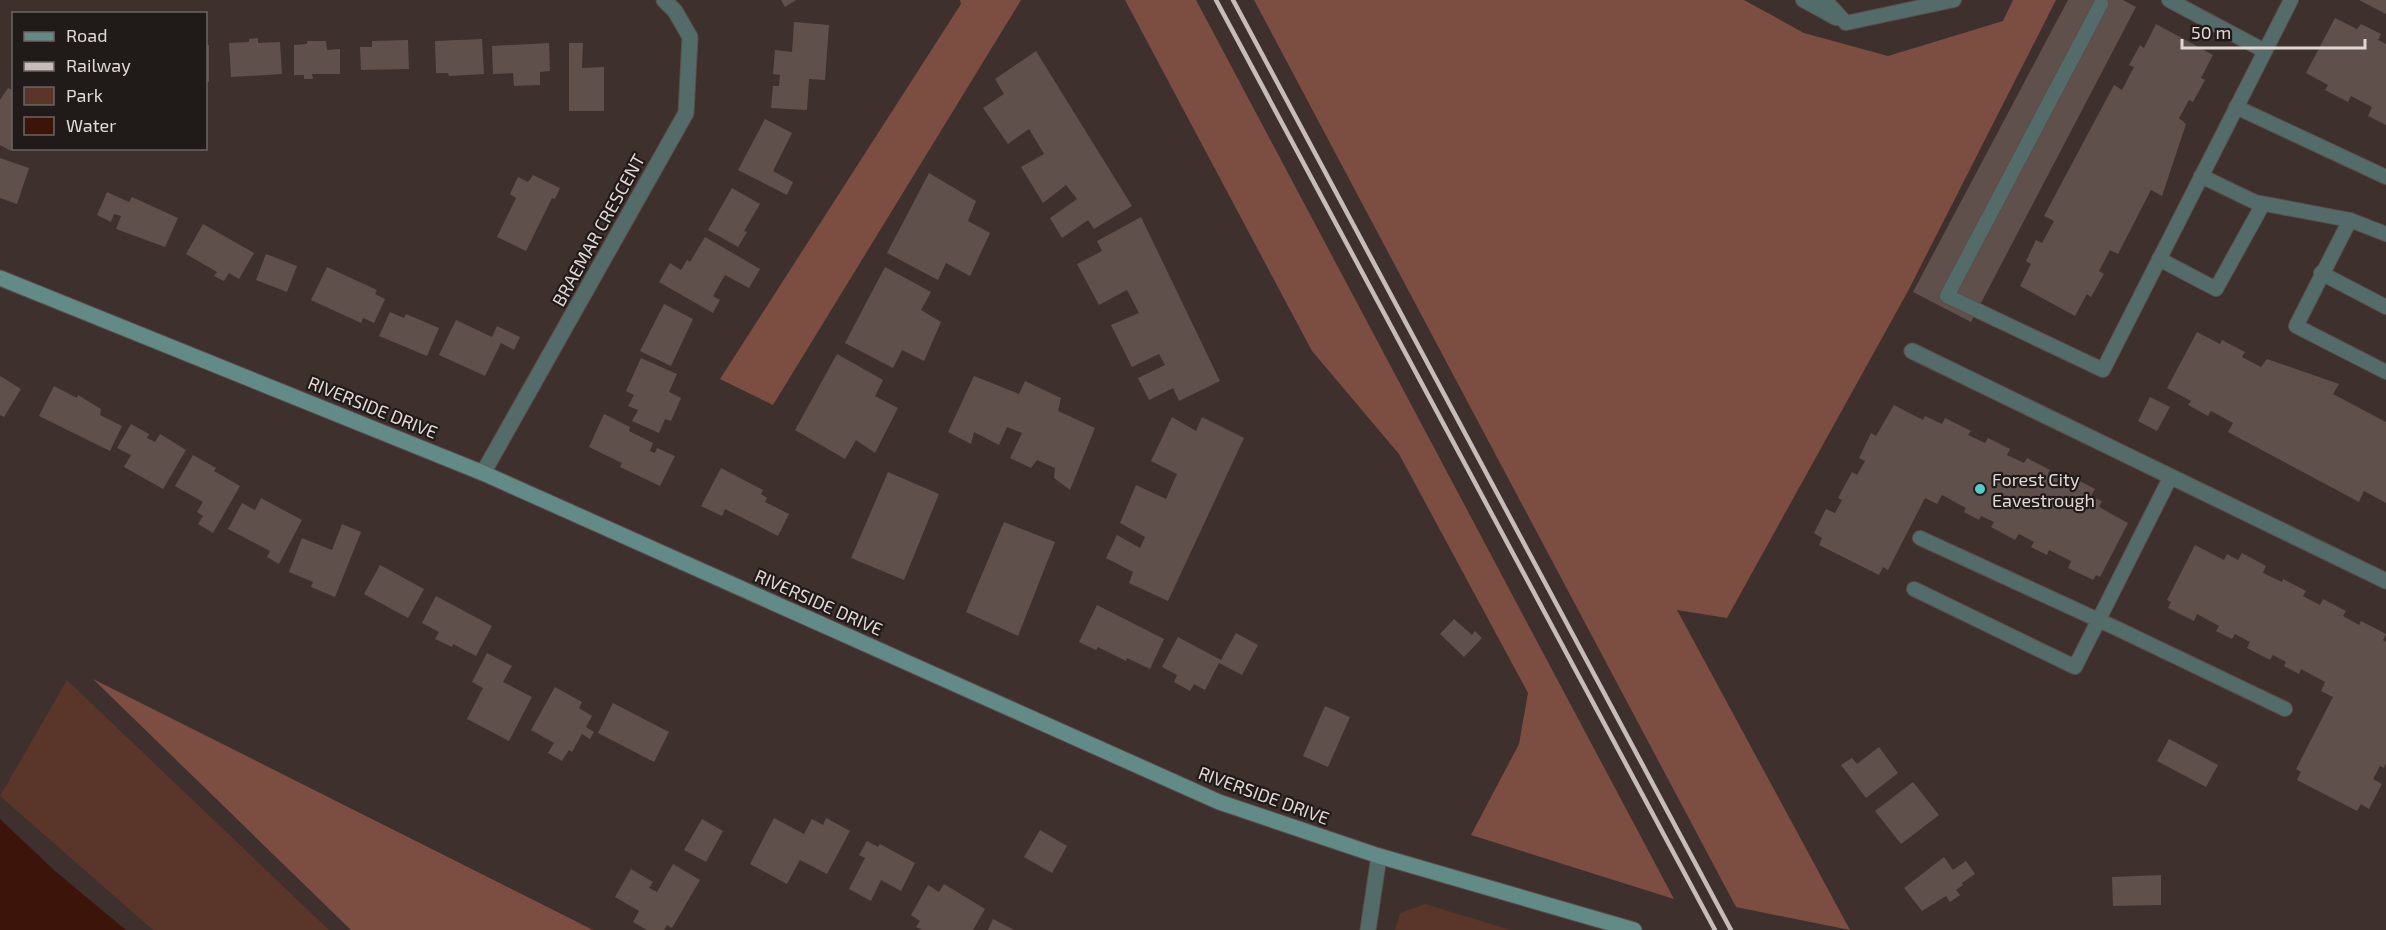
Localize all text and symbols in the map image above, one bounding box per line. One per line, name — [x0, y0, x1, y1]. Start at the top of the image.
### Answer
legend — [12, 12, 207, 150]
scale bar — [2182, 12, 2365, 50]
text: 50 m — [2191, 21, 2231, 43]
text: Road — [66, 24, 107, 46]
text: Railway — [66, 54, 131, 76]
text: Park — [66, 84, 103, 106]
text: Water — [66, 114, 116, 136]
street label: BRAEMAR CRESCENT — [547, 150, 649, 310]
street label: RIVERSIDE DRIVE — [305, 371, 441, 443]
place label: Forest City Eavestrough — [1992, 468, 2095, 511]
marker: Forest City Eavestrough — [1973, 482, 1987, 496]
street label: RIVERSIDE DRIVE — [752, 564, 886, 640]
street label: RIVERSIDE DRIVE — [1196, 761, 1332, 829]

